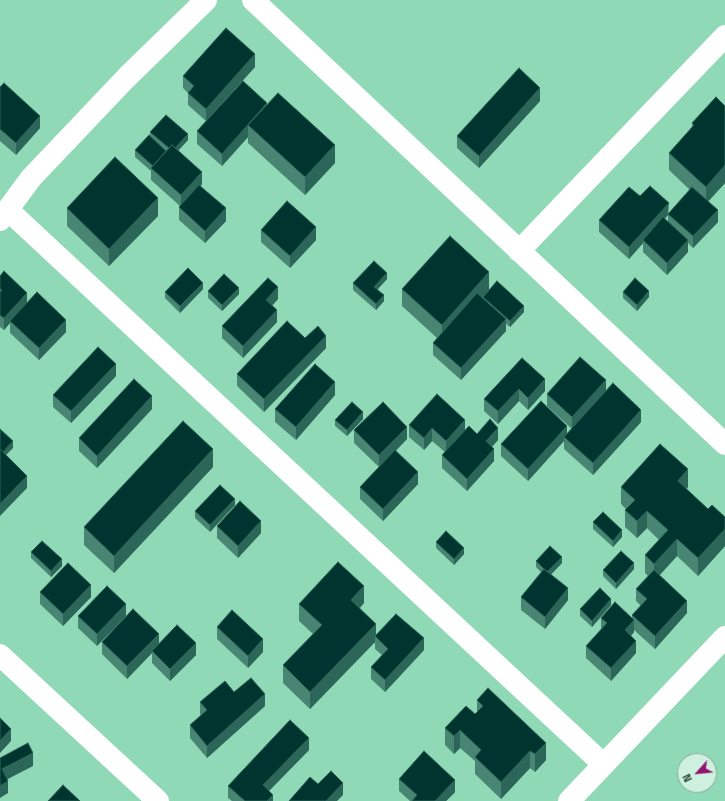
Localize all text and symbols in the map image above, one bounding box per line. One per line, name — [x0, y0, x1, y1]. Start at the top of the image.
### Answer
north arrow — [677, 753, 717, 793]
text: N — [679, 772, 695, 784]

